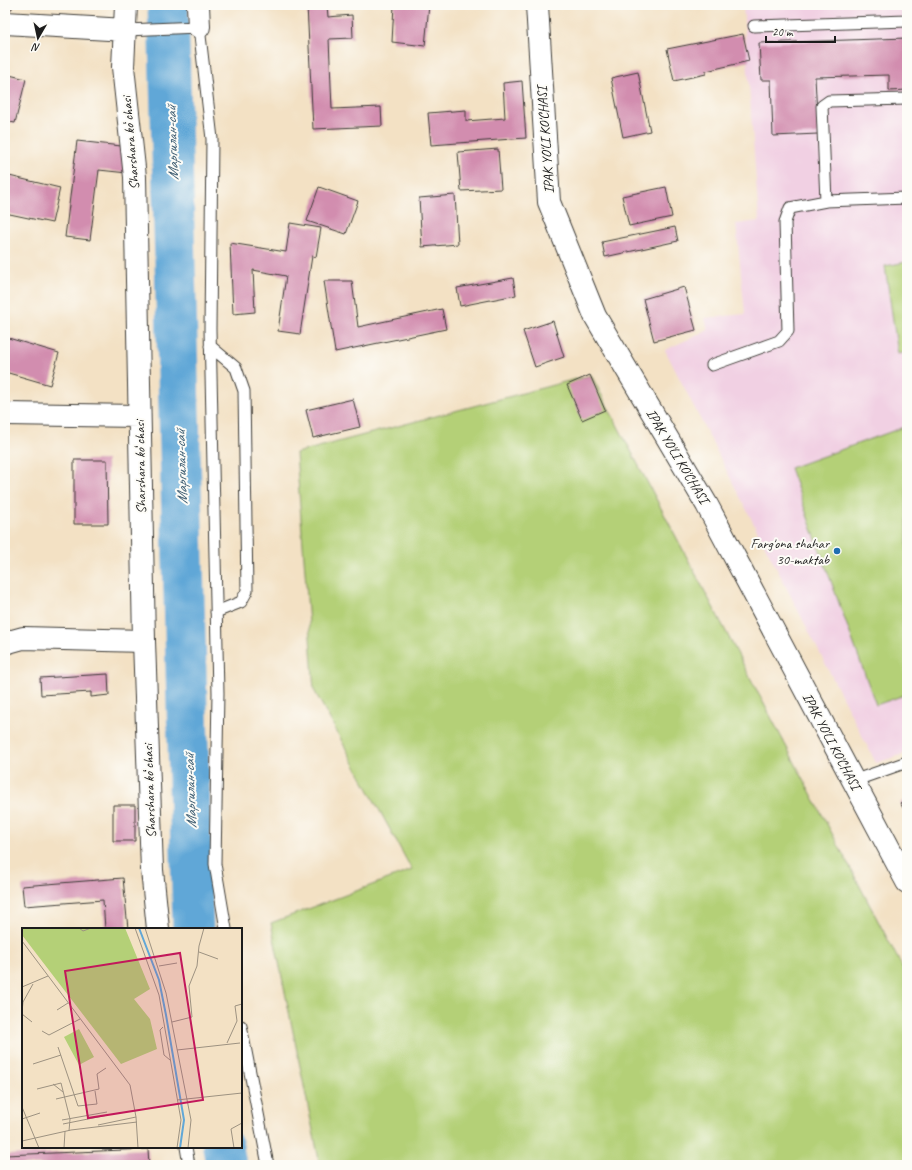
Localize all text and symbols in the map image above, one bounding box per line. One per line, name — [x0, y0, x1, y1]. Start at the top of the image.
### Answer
north arrow — [18, 18, 58, 58]
scale bar — [766, 18, 835, 44]
text: 20 m — [772, 24, 794, 40]
text: N — [30, 40, 41, 55]
street label: IPAK YO'LI KO'CHASI — [533, 82, 558, 194]
street label: Sharshara koʻchasi — [118, 93, 143, 190]
water label: Маргилан-сай — [162, 103, 183, 181]
street label: IPAK YO'LI KO'CHASI — [643, 406, 714, 510]
street label: Sharshara koʻchasi — [131, 418, 150, 514]
water label: Маргилан-сай — [171, 427, 192, 505]
place label: Farg'ona shahar 30-maktab — [751, 535, 830, 568]
marker: Farg'ona shahar 30-maktab — [832, 546, 842, 556]
street label: IPAK YO'LI KO'CHASI — [799, 690, 866, 796]
street label: Sharshara koʻchasi — [139, 741, 160, 838]
water label: Маргилан-сай — [180, 751, 201, 829]
inset map — [22, 928, 242, 1148]

